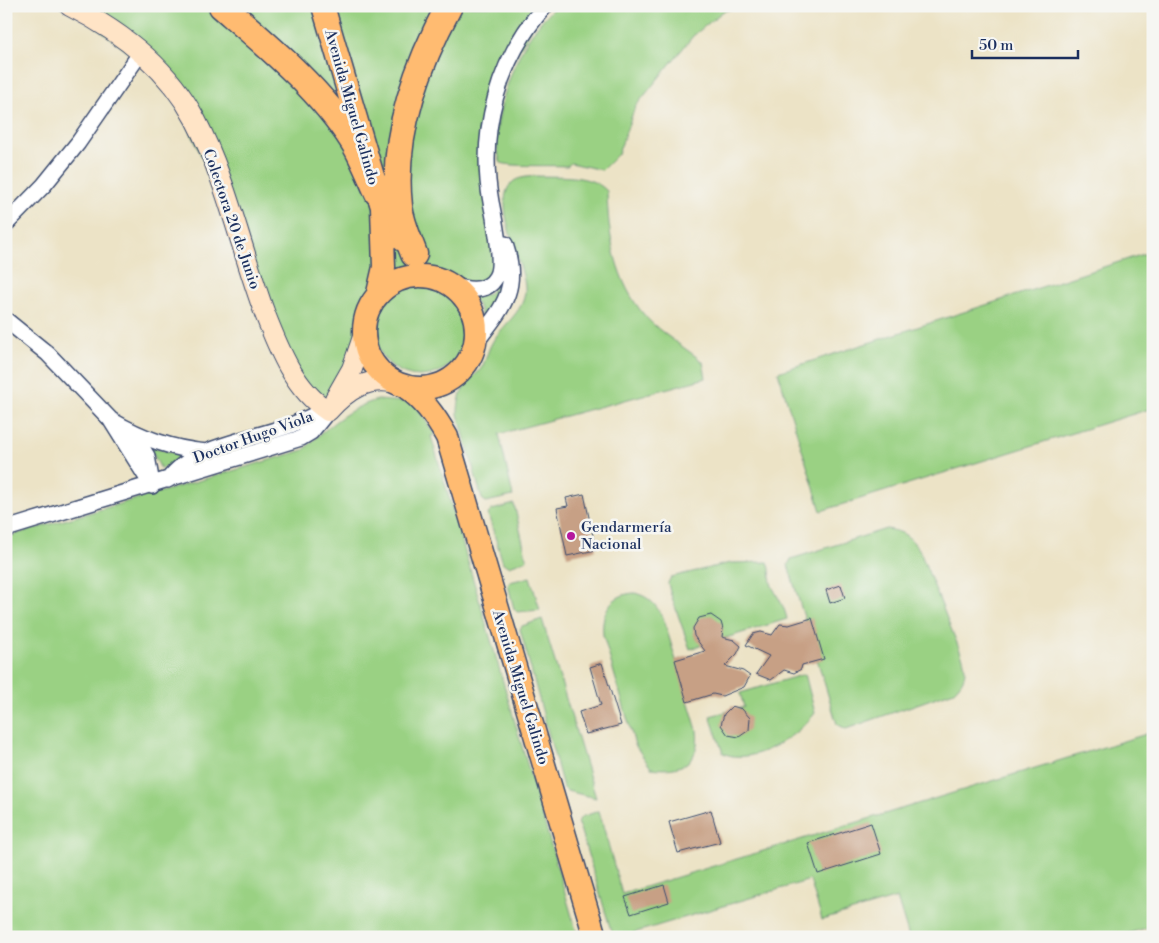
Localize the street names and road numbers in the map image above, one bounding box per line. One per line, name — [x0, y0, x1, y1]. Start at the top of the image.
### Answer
street label: Avenida Miguel Galindo — [320, 26, 383, 187]
street label: Colectora 20 de Junio — [199, 147, 264, 292]
street label: Doctor Hugo Viola — [191, 407, 316, 468]
street label: Avenida Miguel Galindo — [488, 606, 553, 767]

